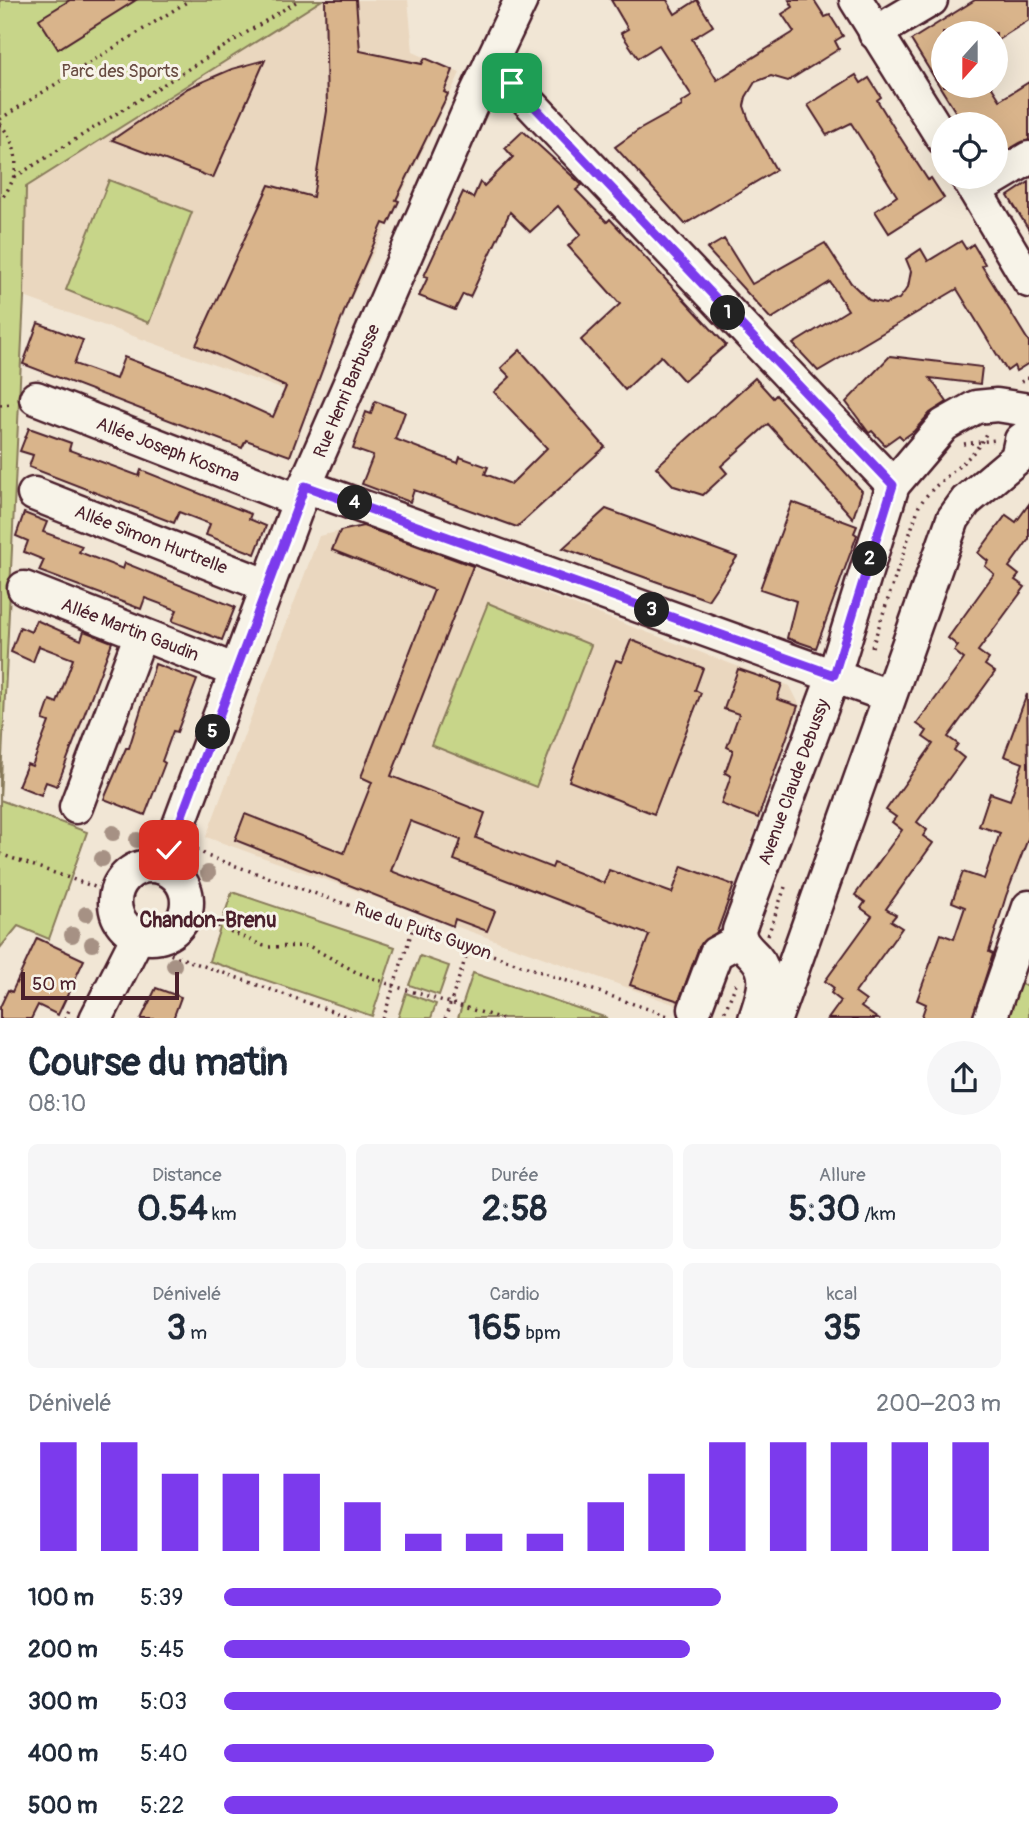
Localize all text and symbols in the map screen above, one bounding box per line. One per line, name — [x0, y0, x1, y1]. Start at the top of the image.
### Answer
north arrow — [931, 21, 1008, 98]
map controls — [931, 21, 1008, 189]
pin — [482, 53, 542, 113]
park label: Parc des Sports — [61, 60, 179, 83]
icon: arrive — [493, 64, 531, 102]
button: locate — [931, 112, 1008, 189]
pin: 1 — [710, 296, 746, 330]
text: 1 — [724, 300, 731, 324]
street label: Rue Henri Barbusse — [308, 321, 386, 461]
street label: Allée Joseph Kosma — [93, 412, 243, 488]
pin: 4 — [338, 486, 372, 520]
text: 4 — [349, 490, 360, 514]
street label: Allée Simon Hurtrelle — [71, 500, 231, 580]
pin: 2 — [852, 542, 888, 576]
text: 2 — [864, 546, 875, 570]
pin: 3 — [634, 592, 670, 628]
street label: Allée Martin Gaudin — [58, 593, 202, 667]
text: 3 — [646, 597, 657, 621]
street label: Avenue Claude Debussy — [753, 695, 835, 868]
pin: 5 — [196, 714, 230, 750]
text: 5 — [207, 719, 218, 743]
pin — [139, 820, 199, 880]
icon: check — [150, 831, 188, 869]
street label: Rue du Puits Guyon — [351, 897, 495, 965]
district label: Chandon-Brenu — [140, 907, 276, 934]
scale bar — [21, 970, 178, 1001]
text: 50 m — [32, 972, 76, 996]
text: Course du matin — [28, 1039, 288, 1087]
button: share — [927, 1041, 1001, 1115]
text: 08:10 — [28, 1089, 86, 1118]
text: Distance — [152, 1163, 222, 1187]
text: Durée — [491, 1163, 538, 1187]
text: Allure — [819, 1163, 866, 1187]
text: 0.54 — [137, 1187, 208, 1231]
text: 2:58 — [482, 1187, 547, 1231]
text: 5:30 — [788, 1187, 860, 1231]
text: km — [208, 1202, 237, 1226]
text: /km — [860, 1202, 896, 1226]
text: Dénivelé — [152, 1282, 221, 1306]
text: Cardio — [490, 1282, 539, 1306]
text: kcal — [827, 1282, 858, 1306]
text: 3 — [167, 1306, 186, 1350]
text: 165 — [468, 1306, 521, 1350]
text: 35 — [823, 1306, 861, 1350]
text: m — [186, 1321, 207, 1345]
text: bpm — [521, 1321, 561, 1345]
text: Dénivelé — [28, 1389, 112, 1418]
text: 200–203 m — [876, 1389, 1001, 1418]
text: 100 m — [28, 1583, 94, 1612]
text: 5:39 — [140, 1583, 183, 1612]
text: 200 m — [28, 1635, 98, 1664]
text: 5:45 — [140, 1635, 184, 1664]
text: 300 m — [28, 1687, 98, 1716]
text: 5:03 — [140, 1687, 187, 1716]
text: 400 m — [28, 1739, 98, 1768]
text: 5:40 — [140, 1739, 188, 1768]
text: 500 m — [28, 1791, 97, 1820]
text: 5:22 — [140, 1791, 184, 1820]

